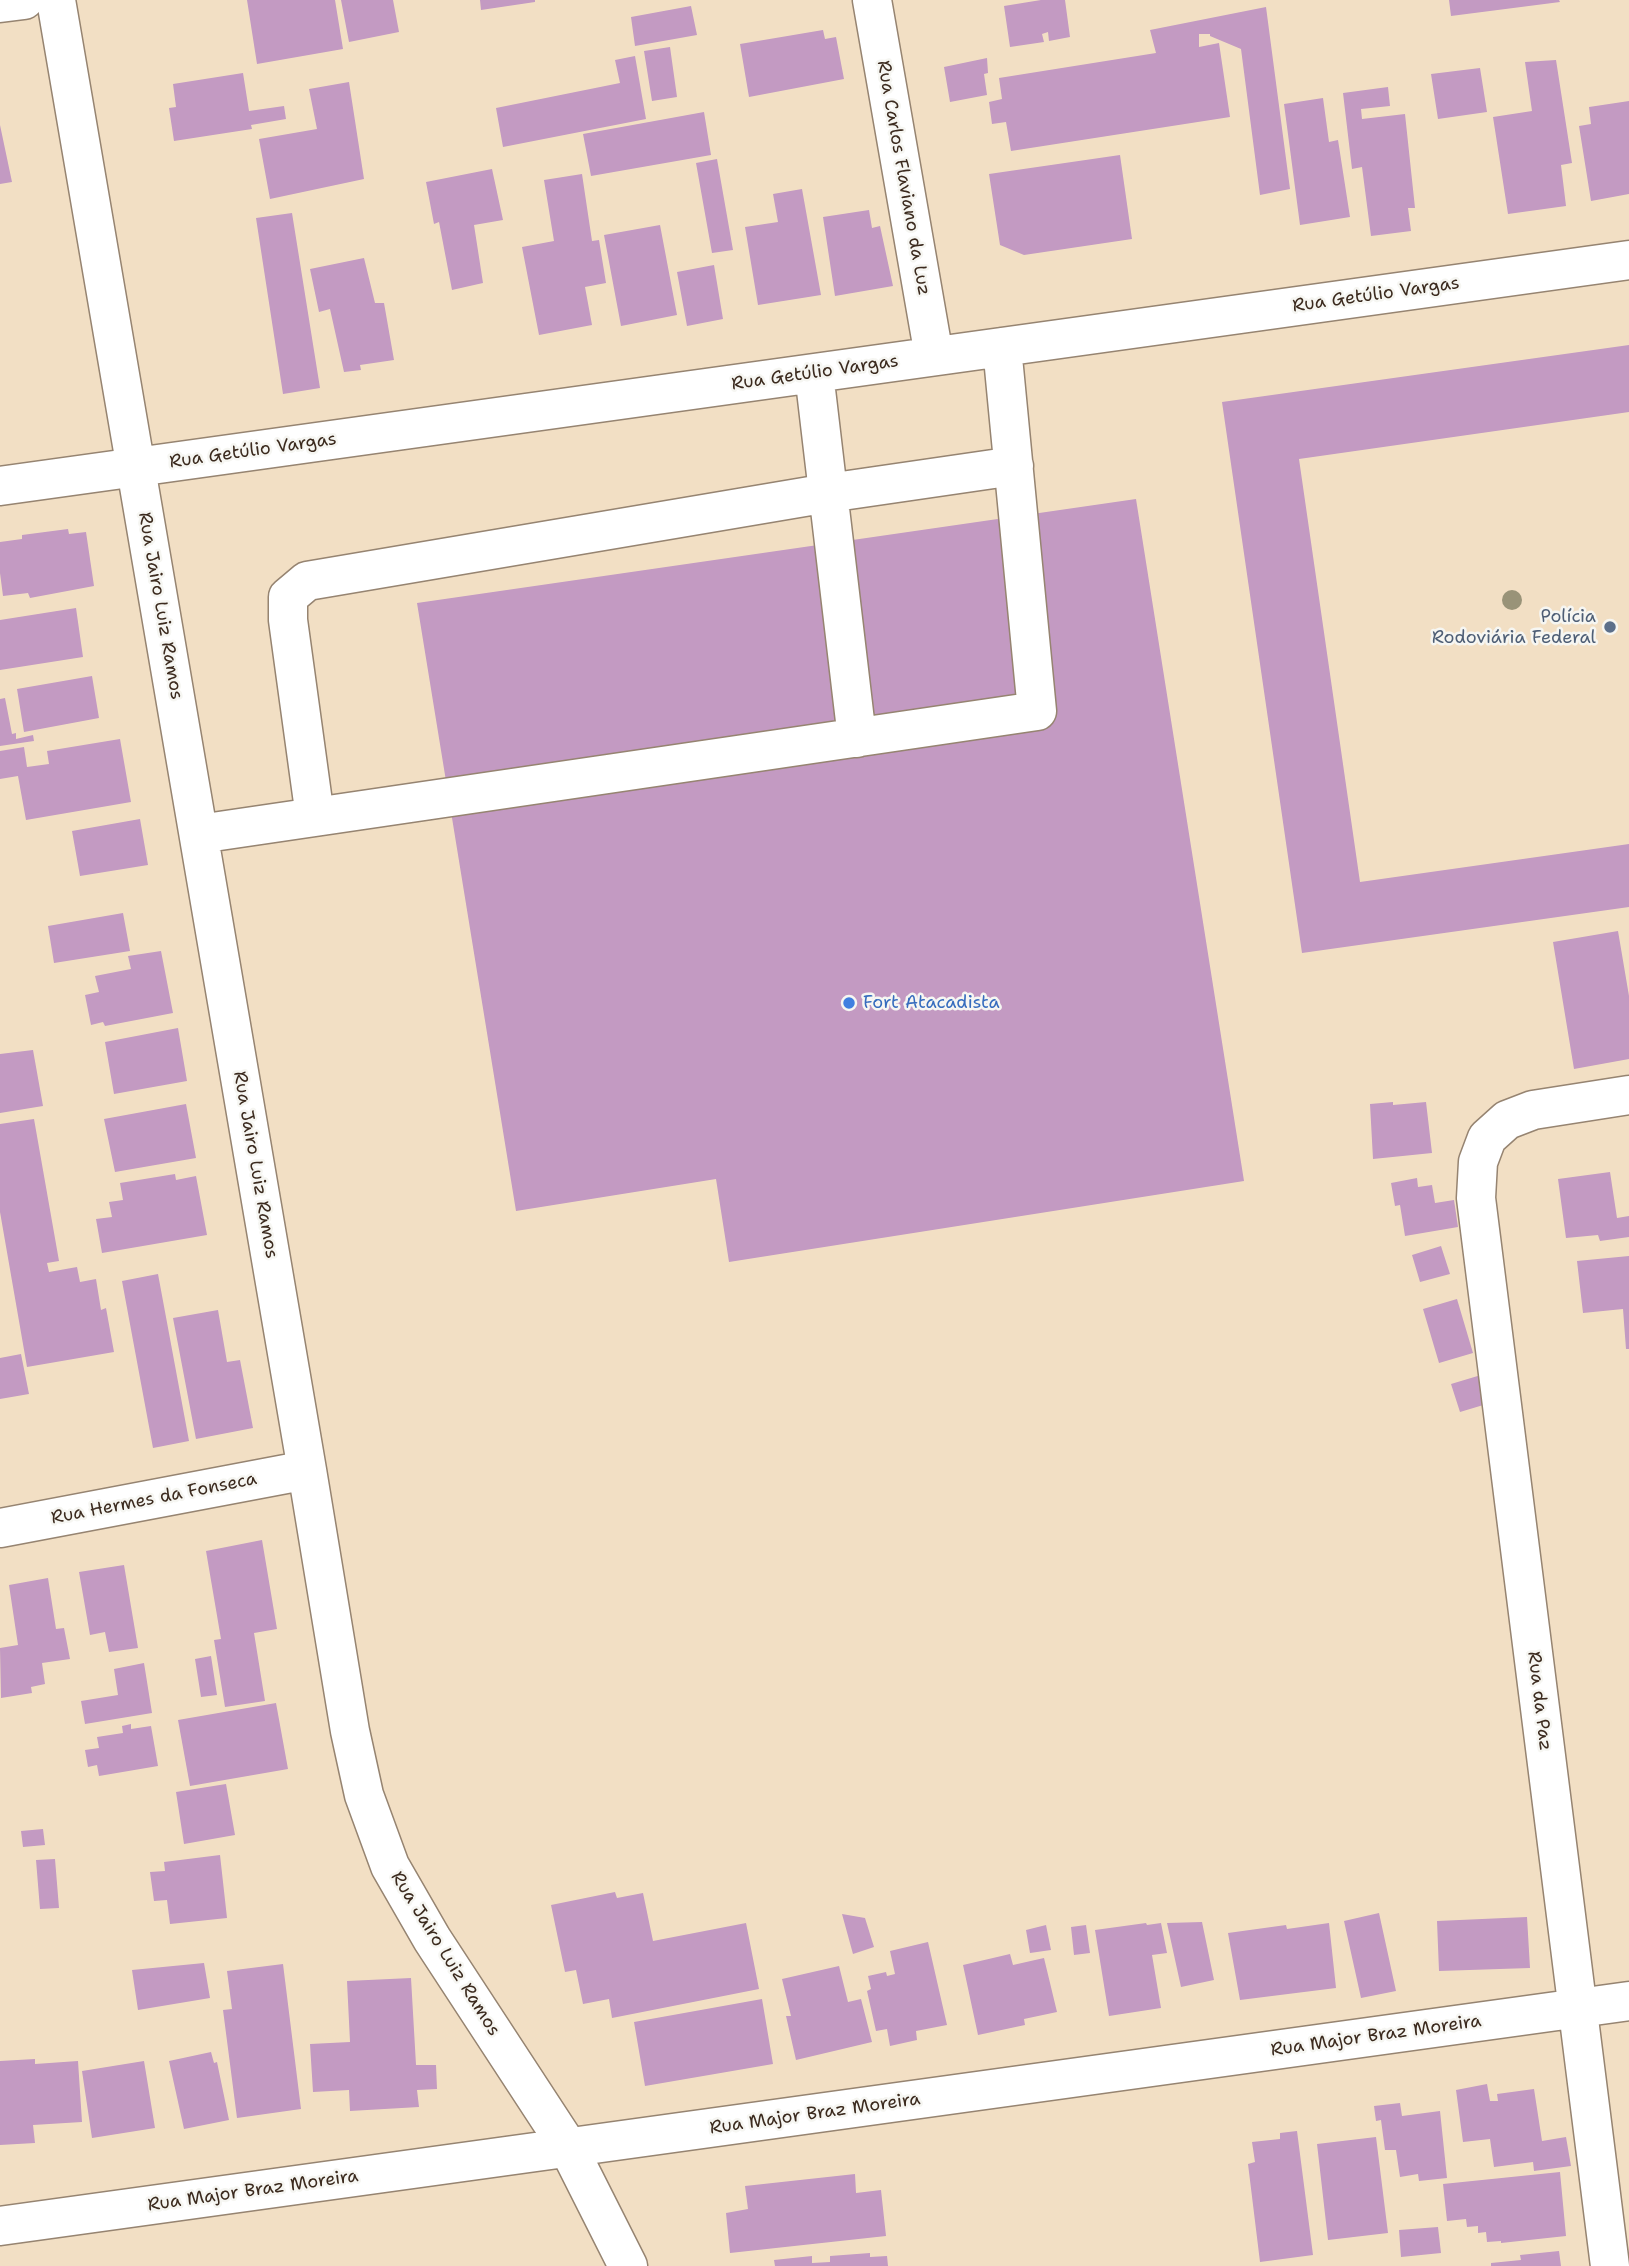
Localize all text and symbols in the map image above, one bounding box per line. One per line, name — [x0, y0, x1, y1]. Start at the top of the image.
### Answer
street label: Rua Carlos Flaviano da Luz — [872, 59, 934, 297]
street label: Rua Getúlio Vargas — [1291, 273, 1461, 317]
street label: Rua Getúlio Vargas — [730, 351, 900, 395]
street label: Rua Getúlio Vargas — [168, 429, 338, 473]
street label: Rua Jairo Luiz Ramos — [133, 511, 187, 701]
place label: Polícia Rodoviária Federal — [1432, 606, 1596, 648]
marker: Polícia Rodoviária Federal — [1602, 619, 1618, 635]
place label: Fort Atacadista — [863, 992, 1000, 1014]
marker: Fort Atacadista — [841, 995, 857, 1011]
street label: Rua Jairo Luiz Ramos — [228, 1070, 282, 1260]
street label: Rua Hermes da Fonseca — [49, 1468, 259, 1530]
street label: Rua da Paz — [1522, 1650, 1556, 1752]
street label: Rua Jairo Luiz Ramos — [386, 1868, 504, 2040]
street label: Rua Major Braz Moreira — [1269, 2011, 1483, 2061]
street label: Rua Major Braz Moreira — [708, 2089, 922, 2139]
street label: Rua Major Braz Moreira — [146, 2166, 360, 2216]

